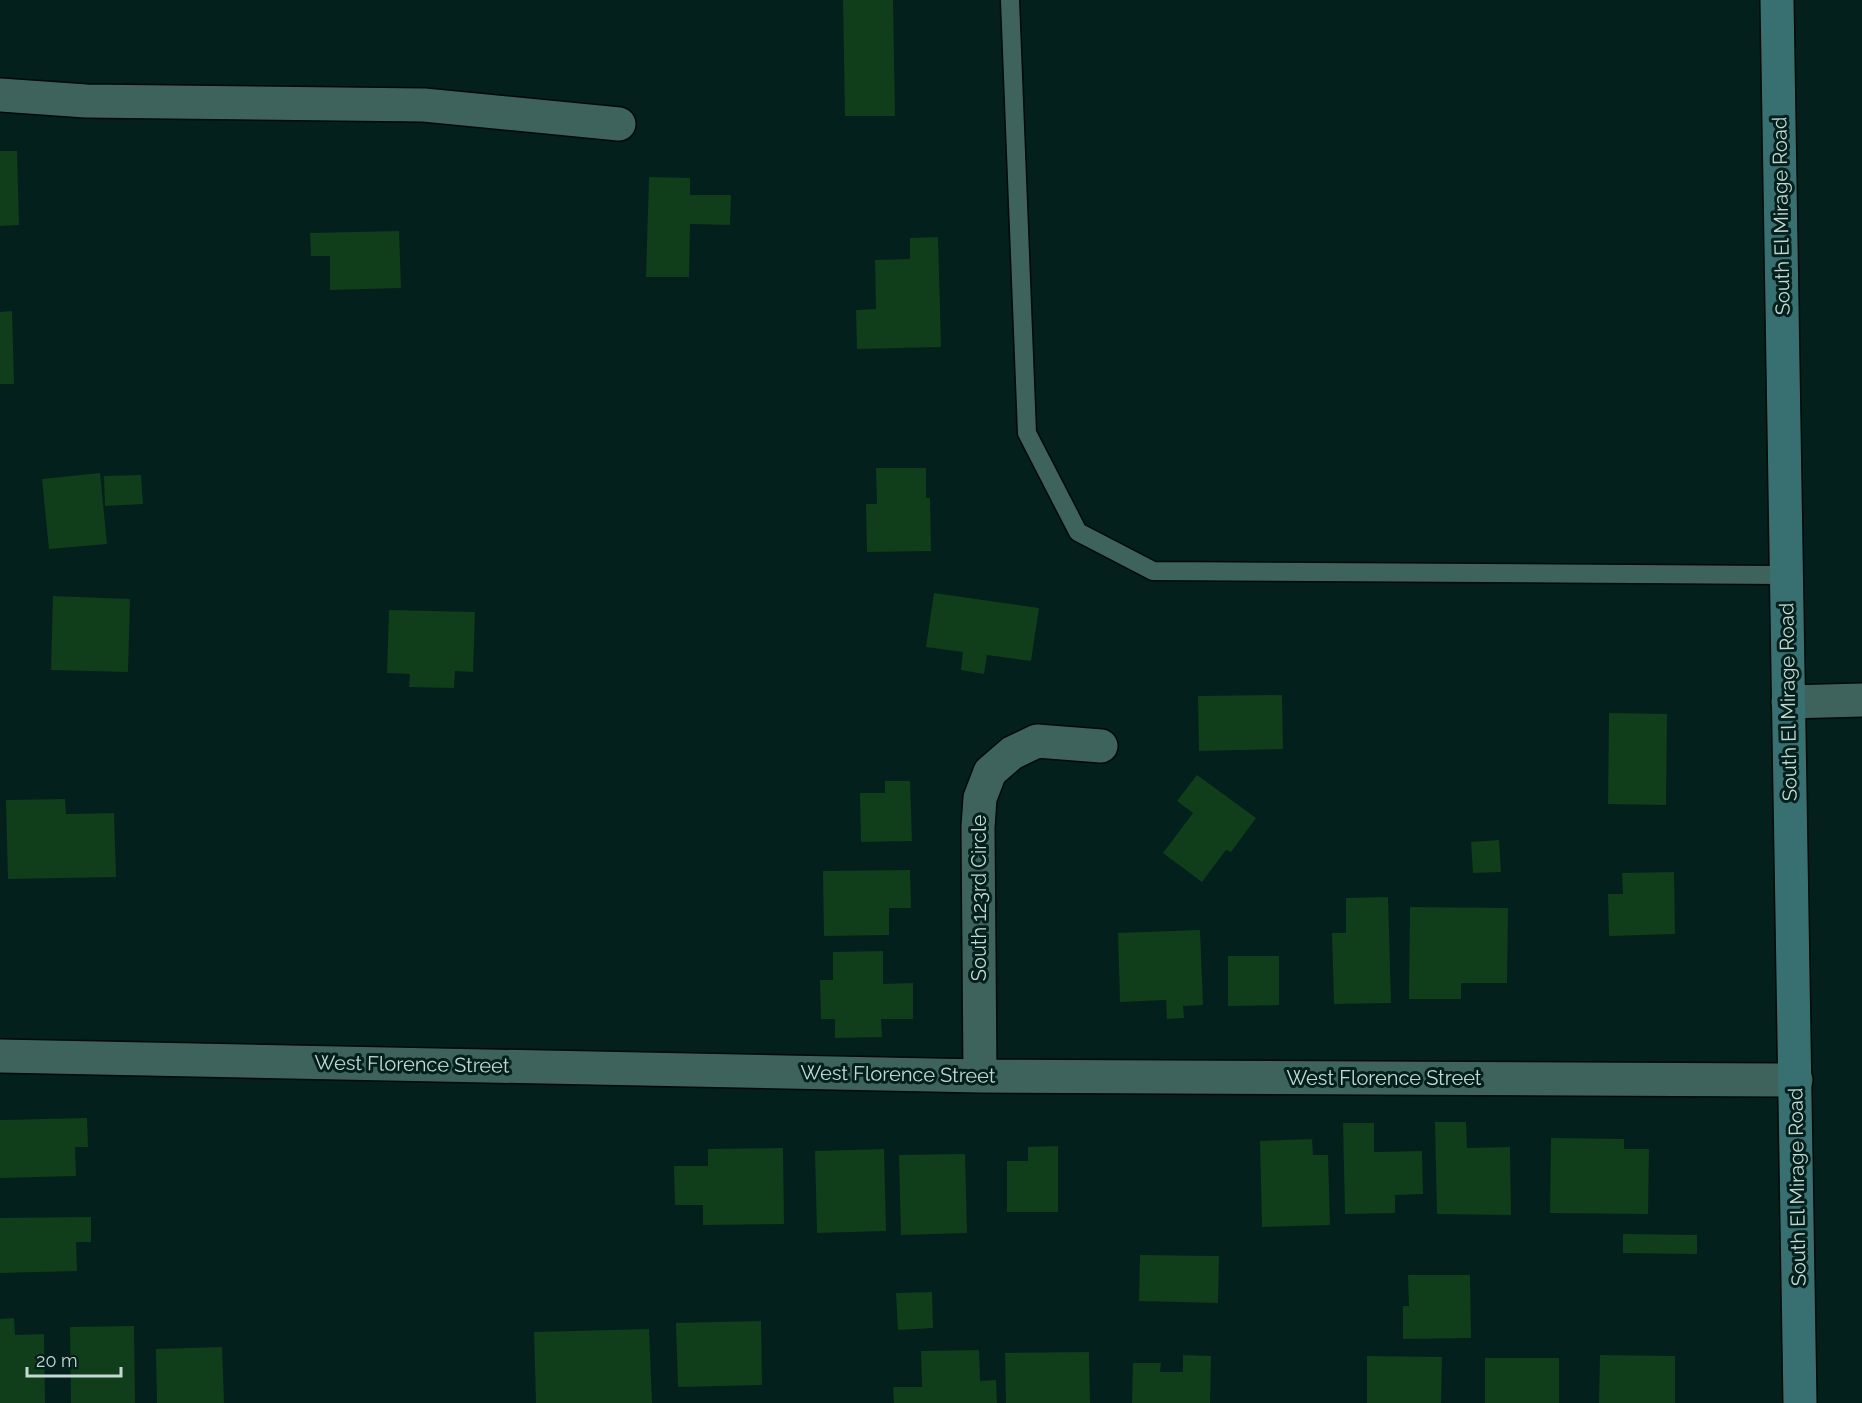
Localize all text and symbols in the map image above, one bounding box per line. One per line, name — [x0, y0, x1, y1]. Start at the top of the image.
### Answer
street label: South El Mirage Road — [1767, 117, 1795, 315]
street label: South El Mirage Road — [1774, 603, 1802, 801]
street label: South 123rd Circle — [967, 815, 991, 981]
street label: West Florence Street — [314, 1050, 510, 1078]
street label: West Florence Street — [800, 1060, 996, 1088]
street label: West Florence Street — [1286, 1066, 1482, 1090]
street label: South El Mirage Road — [1783, 1088, 1811, 1286]
scale bar — [27, 1340, 122, 1378]
text: 20 m — [36, 1350, 78, 1371]

